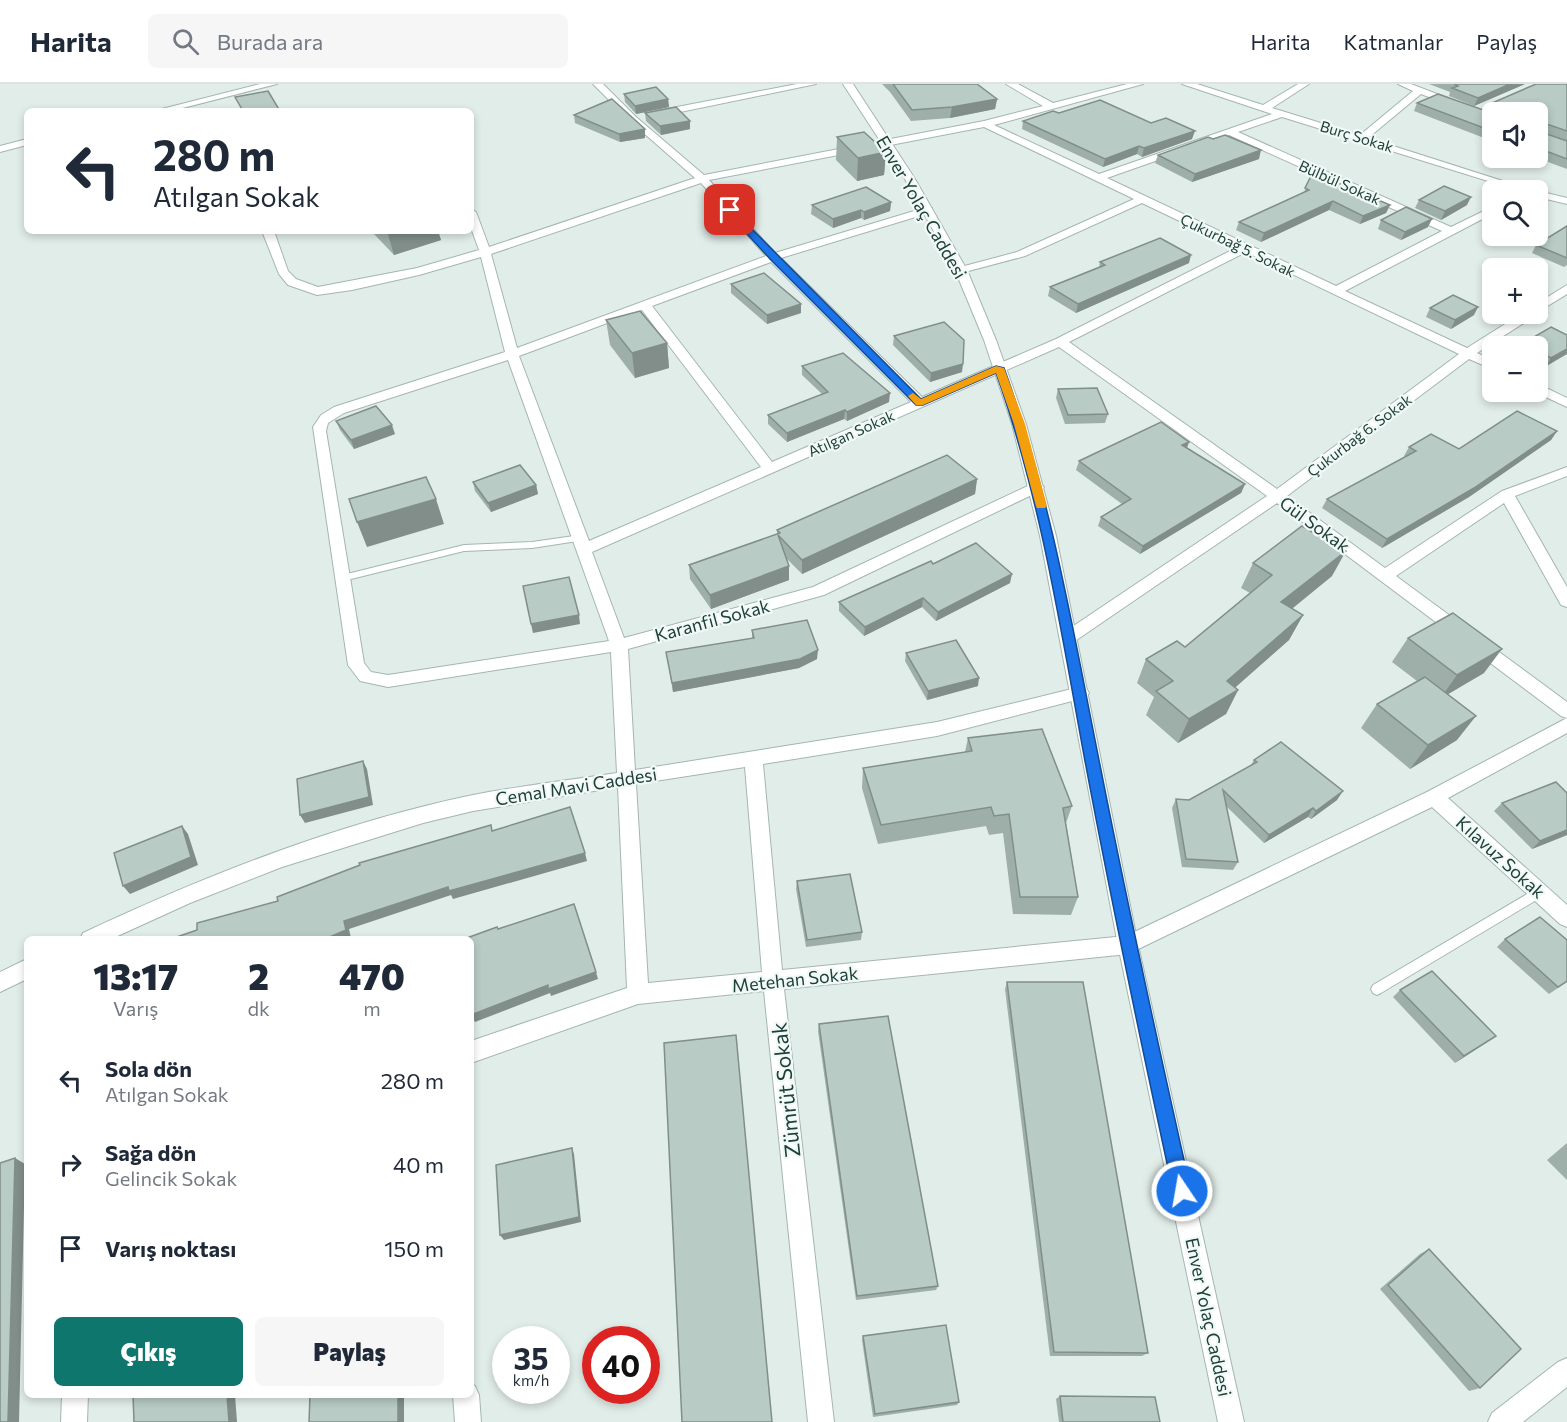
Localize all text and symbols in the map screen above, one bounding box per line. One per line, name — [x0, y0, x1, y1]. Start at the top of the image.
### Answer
search box — [148, 14, 568, 68]
text: Harita — [30, 24, 112, 58]
icon: search — [169, 25, 202, 58]
text: Burada ara — [217, 28, 323, 55]
text: Harita — [1250, 29, 1311, 54]
text: Katmanlar — [1344, 29, 1443, 54]
text: Paylaş — [1476, 29, 1537, 54]
map controls — [1482, 102, 1548, 402]
button: sound — [1482, 102, 1548, 168]
street label: Burç Sokak — [1318, 116, 1396, 156]
text: 280 m — [153, 128, 275, 180]
street label: Enver Yolaç Caddesi — [872, 131, 972, 283]
icon: left — [54, 132, 132, 210]
street label: Bülbül Sokak — [1296, 156, 1384, 208]
text: Atılgan Sokak — [153, 180, 320, 213]
button: search — [1482, 180, 1548, 246]
pin — [704, 184, 755, 235]
icon: arrive — [713, 193, 746, 226]
street label: Çukurbağ 5. Sokak — [1178, 209, 1298, 281]
button: + — [1482, 258, 1548, 324]
button: − — [1482, 336, 1548, 402]
street label: Çukurbağ 6. Sokak — [1303, 390, 1415, 480]
street label: Atılgan Sokak — [805, 406, 897, 460]
street label: Gül Sokak — [1276, 491, 1355, 557]
street label: Karanfil Sokak — [652, 594, 772, 646]
street label: Cemal Mavi Caddesi — [494, 762, 658, 810]
street label: Kılavuz Sokak — [1452, 811, 1550, 903]
text: 13:17 — [93, 953, 178, 997]
text: 2 — [248, 953, 269, 997]
text: 470 — [339, 953, 405, 997]
street label: Metehan Sokak — [731, 961, 860, 997]
text: Varış — [113, 996, 158, 1020]
text: dk — [247, 996, 270, 1020]
text: m — [363, 996, 381, 1020]
street label: Zümrüt Sokak — [765, 1021, 805, 1159]
text: Sola dön — [105, 1055, 192, 1082]
icon: left — [54, 1064, 87, 1097]
text: 280 m — [381, 1067, 444, 1094]
text: Atılgan Sokak — [105, 1082, 229, 1106]
text: Sağa dön — [105, 1139, 196, 1166]
icon: right — [54, 1148, 87, 1181]
text: 40 m — [393, 1151, 444, 1178]
position arrow — [1150, 1159, 1214, 1223]
text: Gelincik Sokak — [105, 1166, 237, 1190]
icon: arrive — [54, 1232, 87, 1265]
text: Varış noktası — [105, 1235, 236, 1262]
text: 150 m — [384, 1235, 444, 1262]
street label: Enver Yolaç Caddesi — [1181, 1236, 1237, 1398]
button: Çıkış — [54, 1317, 243, 1386]
button: Paylaş — [255, 1317, 444, 1386]
speed limit sign: 40 — [582, 1326, 660, 1404]
text: 35 — [514, 1339, 548, 1376]
text: km/h — [513, 1371, 549, 1389]

